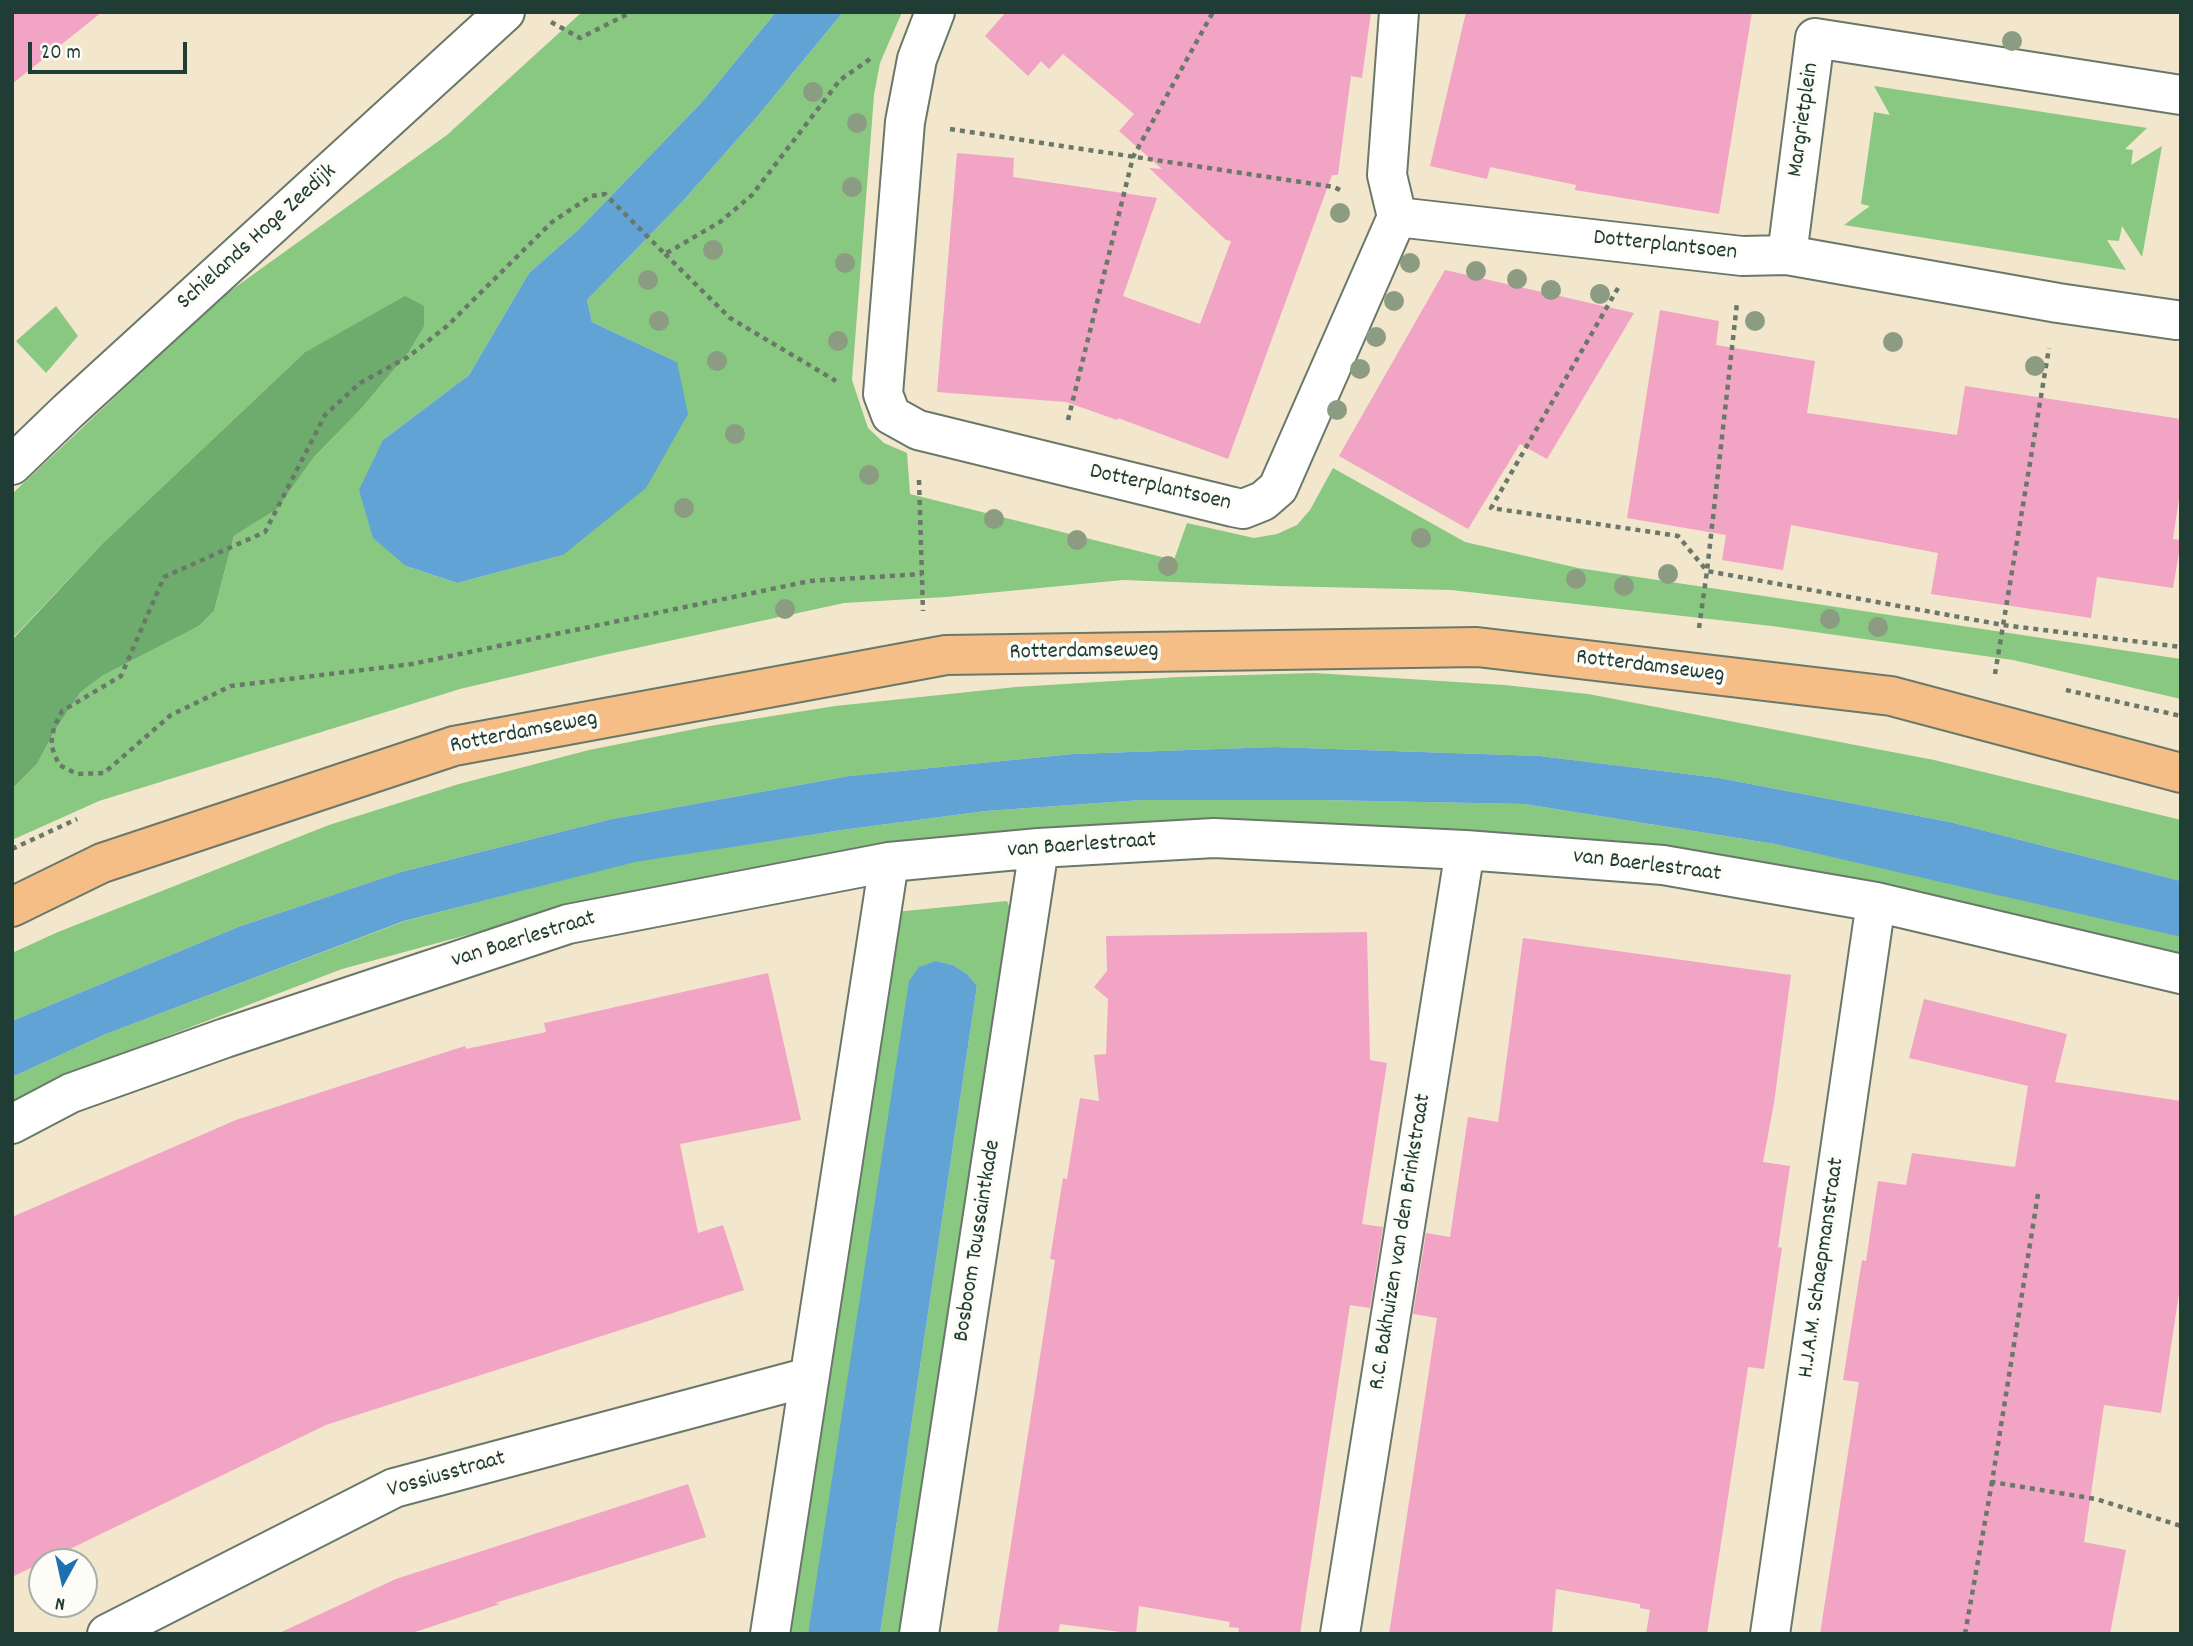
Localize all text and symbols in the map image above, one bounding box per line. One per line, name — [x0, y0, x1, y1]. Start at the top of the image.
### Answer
scale bar — [32, 28, 191, 72]
text: 20 m — [41, 39, 81, 69]
street label: Margrietplein — [1783, 61, 1827, 179]
street label: Schielands Hoge Zeedijk — [173, 159, 343, 317]
street label: Dotterplantsoen — [1592, 226, 1738, 268]
street label: Dotterplantsoen — [1087, 459, 1233, 519]
street label: Rotterdamseweg — [1009, 638, 1159, 668]
street label: Rotterdamseweg — [1574, 645, 1726, 691]
street label: Rotterdamseweg — [448, 706, 600, 762]
street label: van Baerlestraat — [1007, 828, 1157, 866]
street label: van Baerlestraat — [1571, 844, 1723, 890]
street label: van Baerlestraat — [449, 906, 599, 976]
street label: R.C. Bakhuizen van den Brinkstraat — [1365, 1092, 1439, 1392]
street label: Bosboom Toussaintkade — [949, 1138, 1009, 1344]
street label: H.J.A.M. Schaepmanstraat — [1794, 1156, 1852, 1380]
street label: Vossiusstraat — [385, 1446, 509, 1506]
north arrow — [28, 1548, 98, 1618]
text: N — [54, 1588, 67, 1616]

